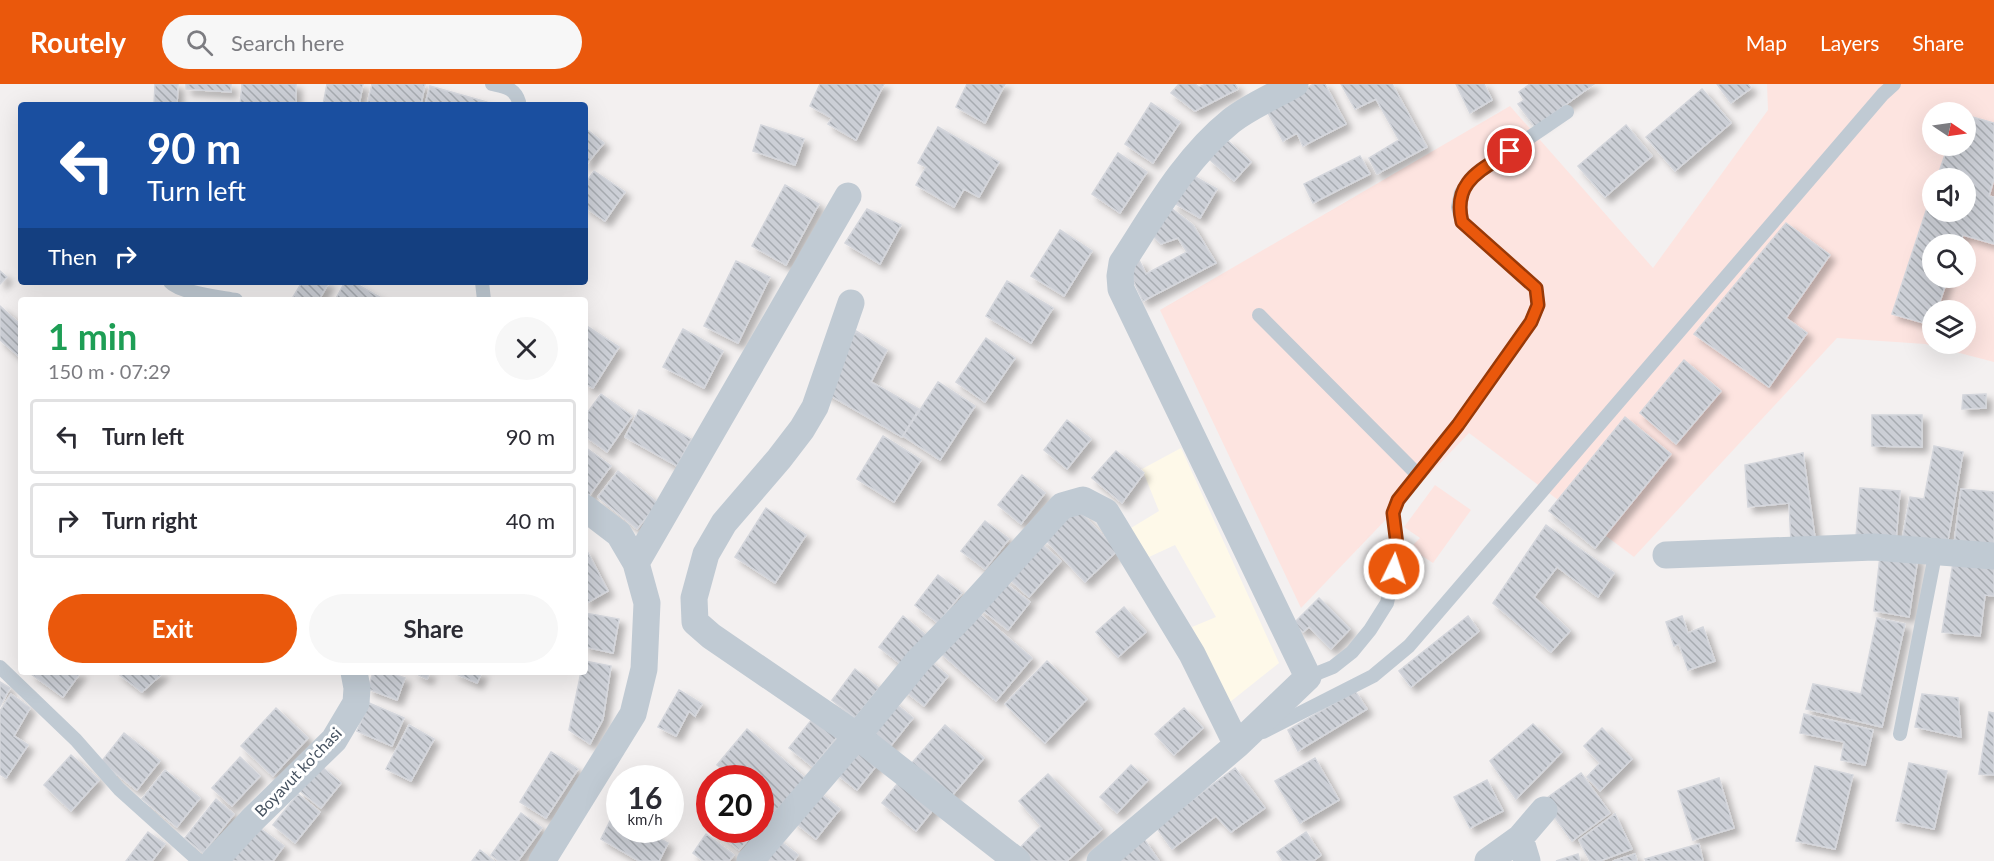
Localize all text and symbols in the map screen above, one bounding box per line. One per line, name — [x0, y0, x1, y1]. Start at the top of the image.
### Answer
search box — [162, 15, 582, 69]
text: Routely — [30, 25, 126, 59]
icon: search — [183, 26, 216, 59]
text: Search here — [231, 29, 344, 56]
text: Map — [1746, 30, 1787, 55]
text: Layers — [1820, 30, 1879, 55]
text: Share — [1912, 30, 1964, 55]
north arrow — [1922, 102, 1976, 156]
map controls — [1922, 102, 1976, 354]
text: 90 m — [147, 123, 241, 173]
pin — [1484, 125, 1535, 176]
icon: left — [48, 126, 126, 204]
icon: arrive — [1493, 134, 1526, 167]
button: sound — [1922, 168, 1976, 222]
text: Turn left — [147, 174, 246, 207]
button: search — [1922, 234, 1976, 288]
icon: right — [109, 240, 142, 273]
text: Then — [48, 243, 97, 270]
button: layers — [1922, 300, 1976, 354]
text: 1 min — [48, 314, 137, 358]
button: close — [495, 317, 558, 380]
text: 150 m · 07:29 — [48, 359, 171, 383]
icon: left — [51, 420, 84, 453]
text: Turn left — [102, 423, 184, 450]
text: 90 m — [506, 423, 555, 450]
icon: right — [51, 504, 84, 537]
text: Turn right — [102, 507, 197, 534]
text: 40 m — [506, 507, 555, 534]
position arrow — [1362, 537, 1426, 601]
button: Exit — [48, 594, 297, 663]
button: Share — [309, 594, 558, 663]
street label: Boyavut ko'chasi — [250, 723, 345, 820]
speed limit sign: 20 — [696, 765, 774, 843]
text: 16 — [628, 779, 662, 815]
text: km/h — [627, 810, 663, 828]

